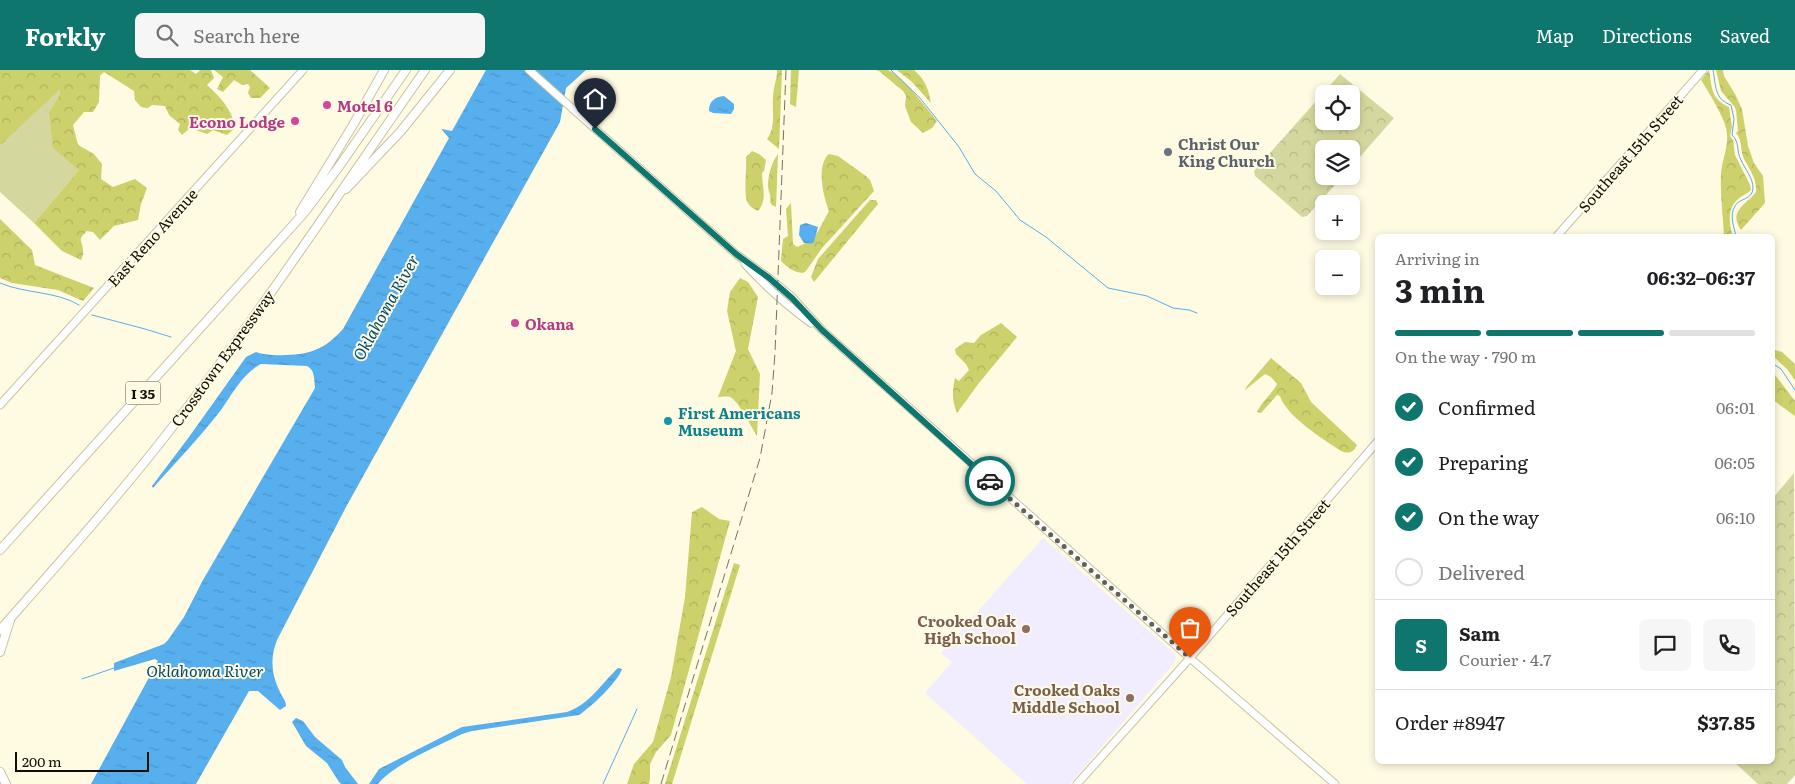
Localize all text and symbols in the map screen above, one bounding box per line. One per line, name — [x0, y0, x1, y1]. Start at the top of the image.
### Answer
search box — [135, 13, 485, 58]
text: Forkly — [25, 18, 105, 53]
icon: search — [153, 21, 181, 49]
text: Search here — [193, 21, 300, 49]
text: Map — [1536, 22, 1574, 49]
text: Directions — [1602, 22, 1692, 49]
text: Saved — [1720, 22, 1770, 49]
pin — [574, 78, 616, 129]
icon: home — [581, 85, 609, 113]
map controls — [1315, 85, 1360, 295]
button: locate — [1315, 85, 1360, 130]
street label: Southeast 15th Street — [1572, 89, 1688, 217]
place label: Motel 6 — [337, 94, 393, 117]
marker: Motel 6 — [321, 99, 333, 111]
place label: Econo Lodge — [189, 110, 286, 133]
marker: Econo Lodge — [289, 115, 301, 127]
place label: Christ Our King Church — [1178, 132, 1275, 172]
button: layers — [1315, 140, 1360, 185]
marker: Christ Our King Church — [1162, 146, 1174, 158]
street label: East Reno Avenue — [101, 183, 203, 291]
button: + — [1315, 195, 1360, 240]
text: Arriving in — [1395, 246, 1480, 270]
water label: Oklahoma River — [346, 250, 424, 364]
button: − — [1315, 250, 1360, 295]
text: 06:32–06:37 — [1647, 263, 1755, 291]
text: 3 min — [1395, 265, 1485, 313]
street label: Crosstown Expressway — [165, 285, 280, 431]
place label: Okana — [525, 312, 575, 335]
marker: Okana — [509, 317, 521, 329]
text: On the way · 790 m — [1395, 344, 1536, 368]
road number: I 35 — [126, 382, 160, 404]
icon: check — [1395, 393, 1423, 421]
text: Confirmed — [1438, 393, 1536, 421]
text: 06:01 — [1716, 395, 1755, 419]
place label: First Americans Museum — [678, 401, 801, 441]
marker: First Americans Museum — [662, 415, 674, 427]
icon: check — [1395, 448, 1423, 476]
text: Preparing — [1438, 448, 1528, 476]
text: 06:05 — [1714, 450, 1755, 474]
courier — [965, 456, 1015, 506]
icon: car — [976, 467, 1004, 495]
street label: Southeast 15th Street — [1219, 493, 1335, 621]
icon: check — [1395, 503, 1423, 531]
text: On the way — [1438, 503, 1539, 531]
text: 06:10 — [1716, 505, 1755, 529]
text: Delivered — [1438, 558, 1525, 586]
pin — [1169, 607, 1211, 658]
place label: Crooked Oak High School — [917, 609, 1017, 649]
icon: bag — [1176, 614, 1204, 642]
text: Sam — [1459, 619, 1500, 647]
button: chat — [1639, 619, 1691, 671]
button: phone — [1703, 619, 1755, 671]
marker: Crooked Oak High School — [1020, 623, 1032, 635]
text: S — [1415, 631, 1427, 659]
text: Courier · 4.7 — [1459, 647, 1551, 671]
water label: Oklahoma River — [146, 658, 264, 682]
place label: Crooked Oaks Middle School — [1012, 678, 1121, 718]
marker: Crooked Oaks Middle School — [1124, 692, 1136, 704]
text: Order #8947 — [1395, 708, 1505, 736]
text: $37.85 — [1697, 708, 1755, 736]
scale bar — [15, 749, 149, 772]
text: 200 m — [22, 751, 62, 771]

